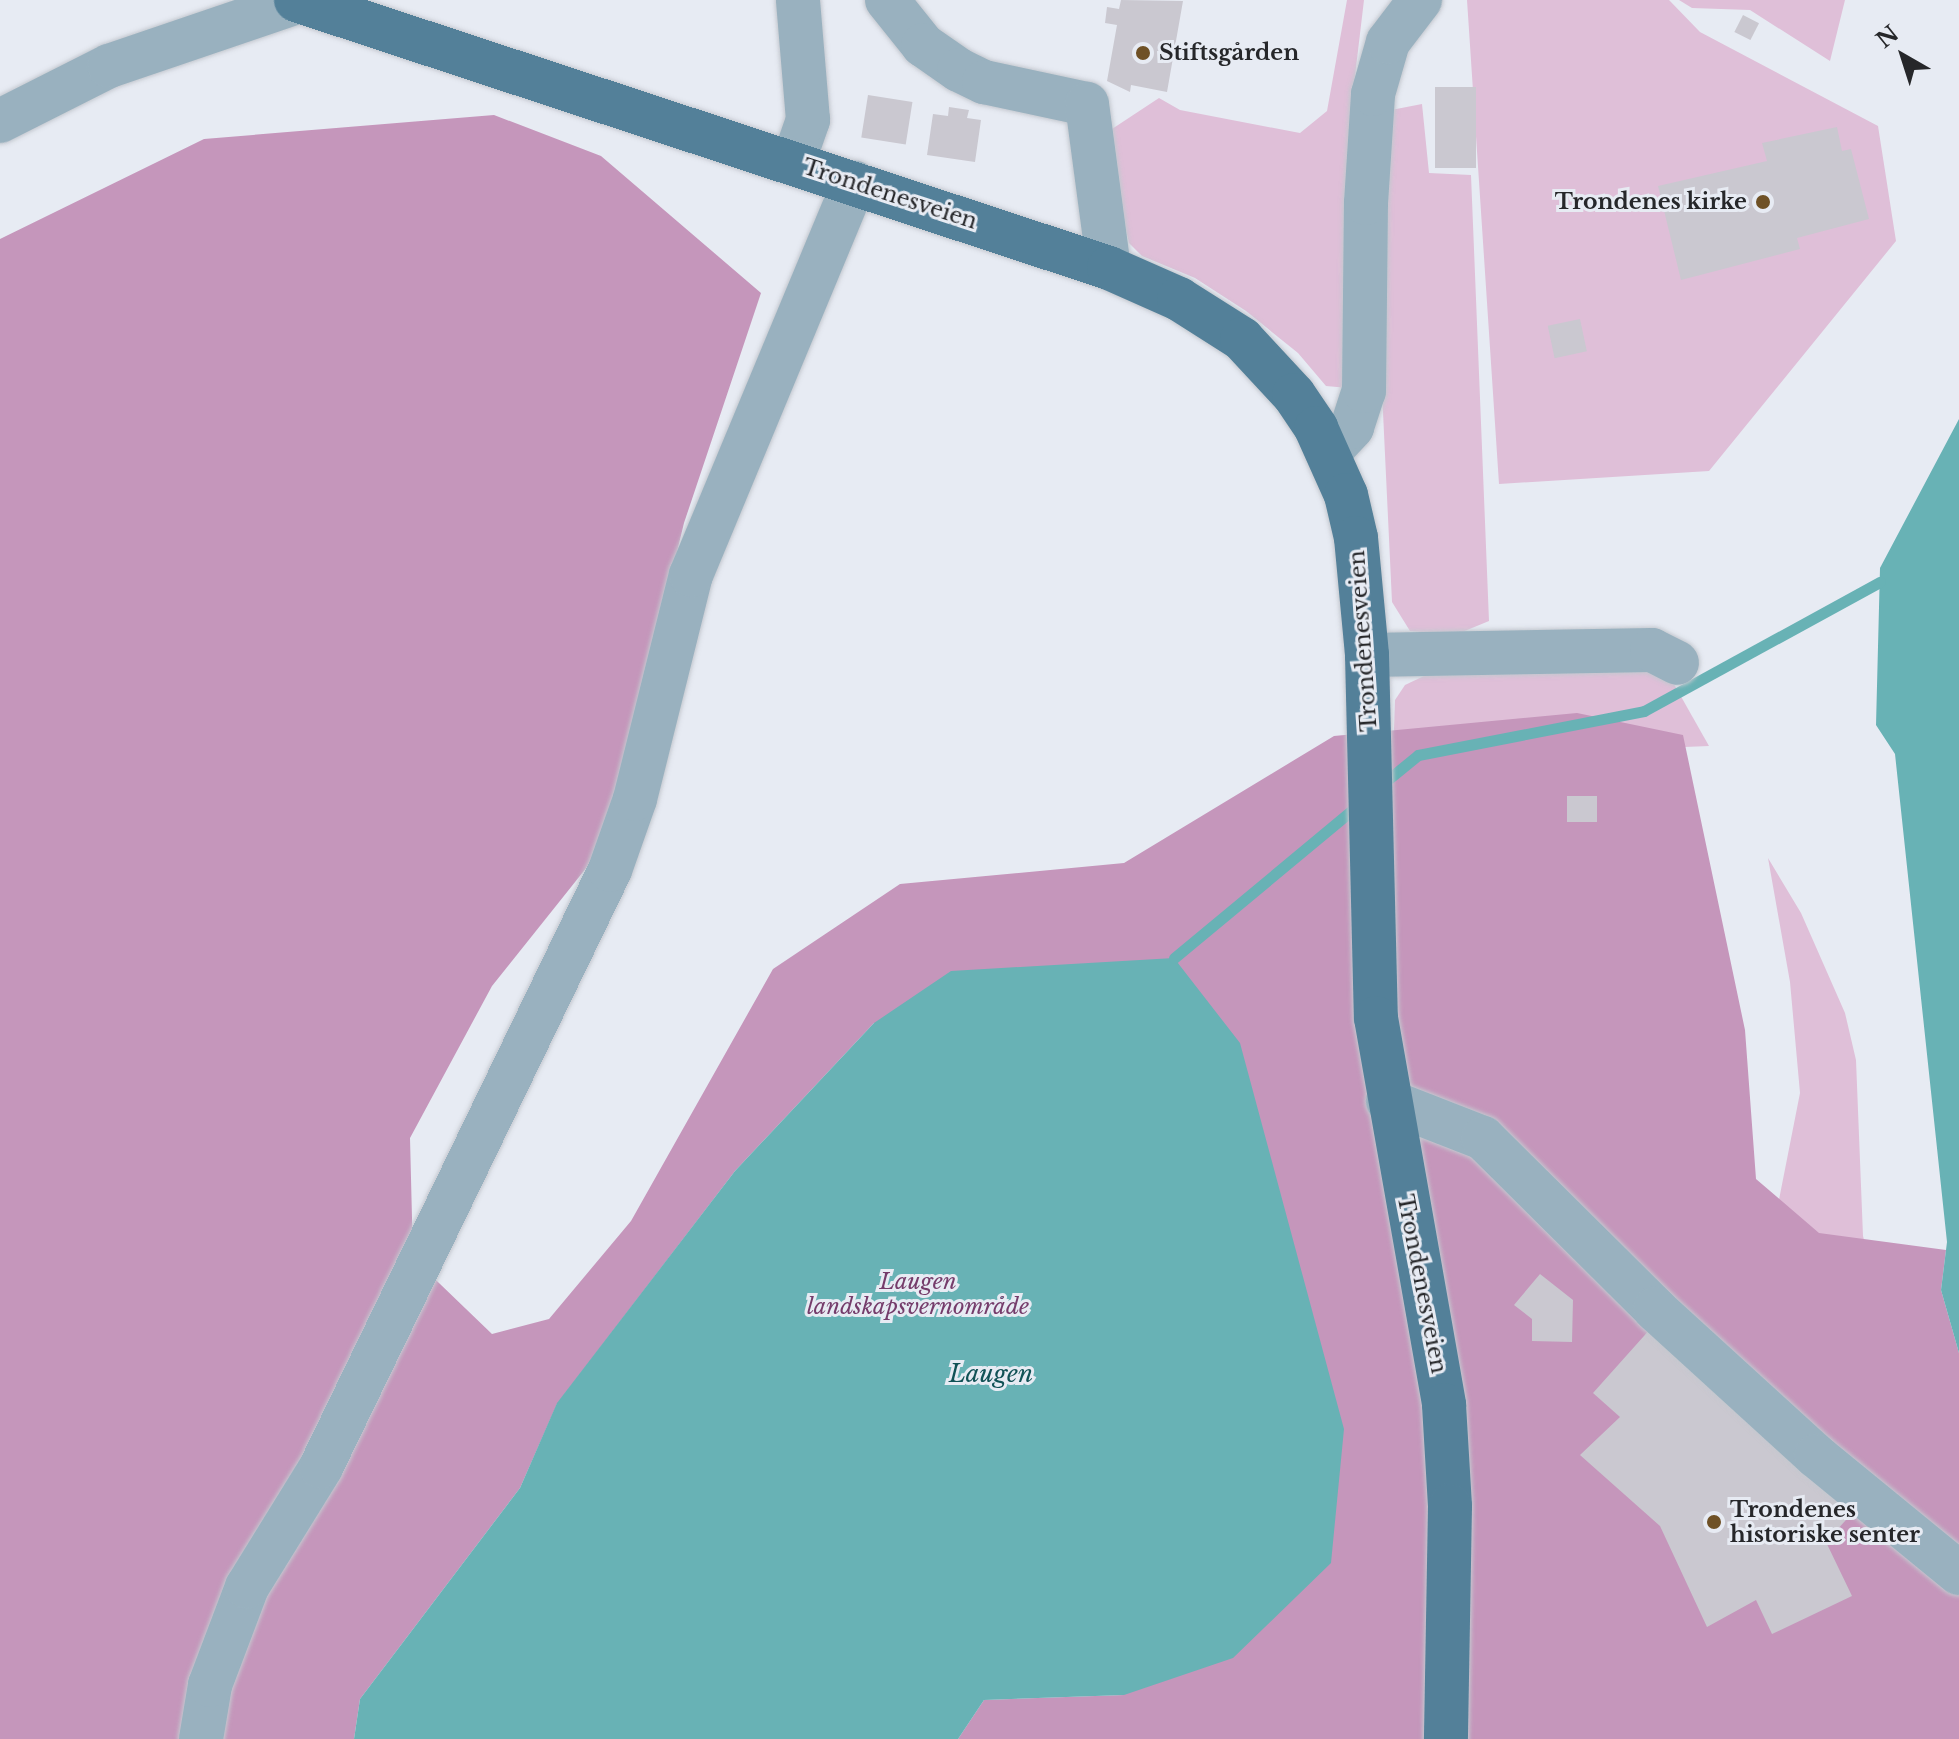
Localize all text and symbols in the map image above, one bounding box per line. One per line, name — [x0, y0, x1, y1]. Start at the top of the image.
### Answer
north arrow — [1863, 16, 1943, 96]
text: N — [1871, 20, 1904, 54]
place label: Stiftsgården — [1159, 40, 1299, 66]
marker: Stiftsgården — [1134, 44, 1152, 62]
street label: Trondenesveien — [800, 153, 980, 235]
place label: Trondenes kirke — [1555, 189, 1747, 215]
marker: Trondenes kirke — [1754, 193, 1772, 211]
street label: Trondenesveien — [1343, 549, 1383, 733]
street label: Trondenesveien — [1392, 1192, 1452, 1376]
park label: Laugen landskapsvernområde — [807, 1268, 1029, 1320]
water label: Laugen — [949, 1360, 1033, 1388]
place label: Trondenes historiske senter — [1730, 1496, 1920, 1548]
marker: Trondenes historiske senter — [1705, 1513, 1723, 1531]

